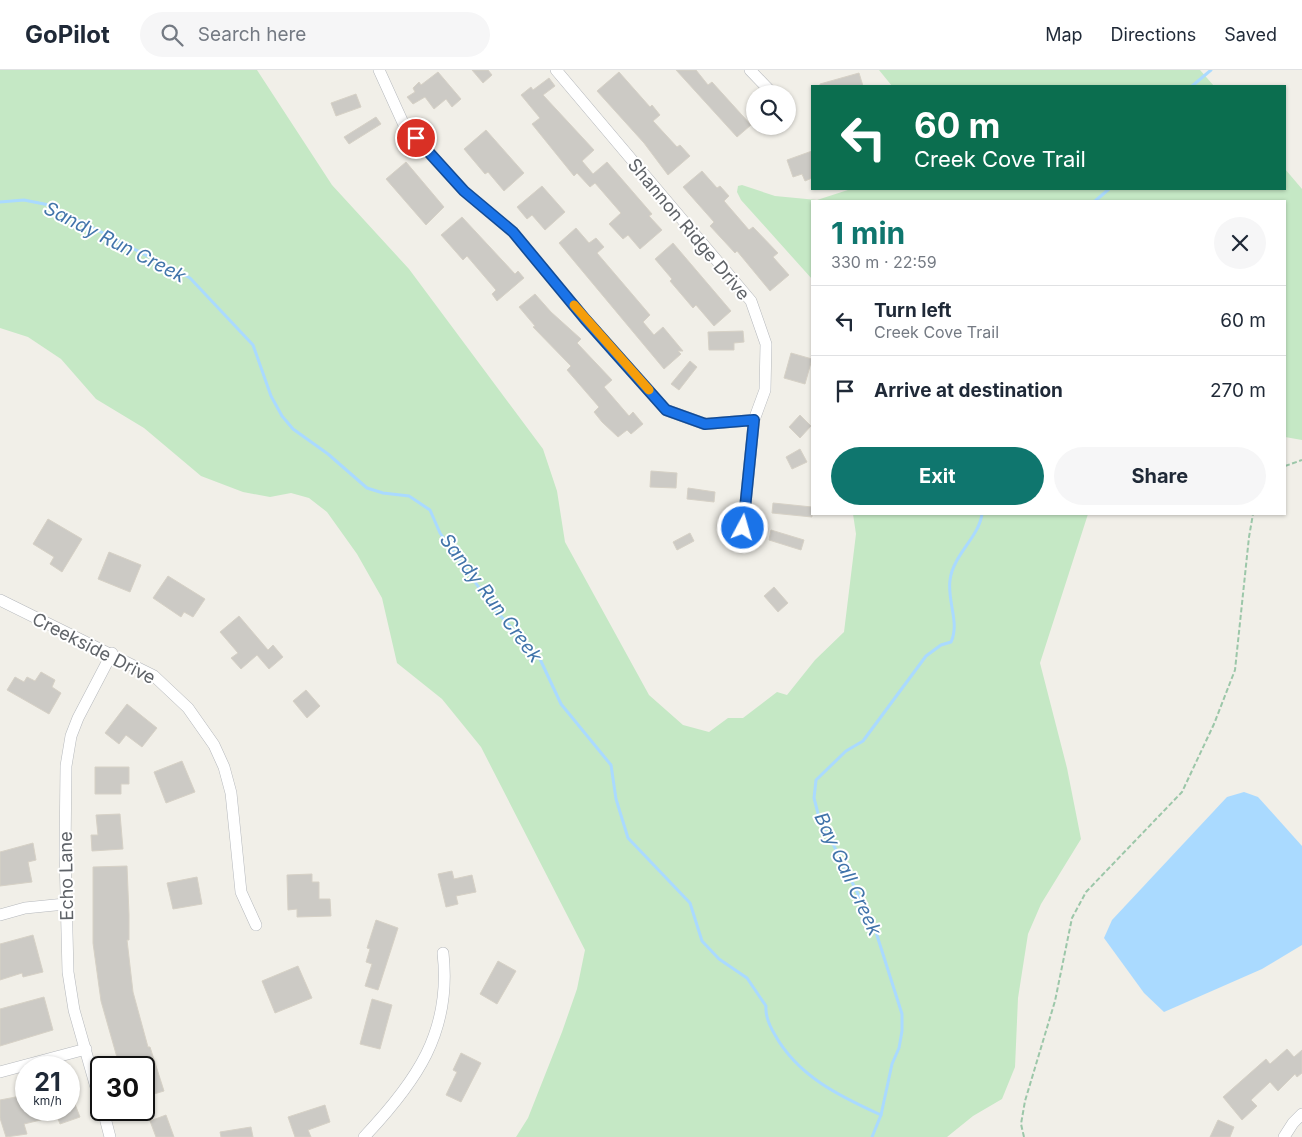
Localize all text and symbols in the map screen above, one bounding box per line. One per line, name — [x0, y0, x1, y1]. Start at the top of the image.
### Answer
search box — [140, 12, 490, 57]
text: GoPilot — [25, 20, 110, 49]
icon: search — [158, 21, 186, 49]
text: Search here — [198, 23, 306, 46]
text: Map — [1045, 24, 1083, 45]
text: Directions — [1111, 24, 1196, 45]
text: Saved — [1224, 24, 1277, 45]
map controls — [746, 85, 796, 135]
button: search — [746, 85, 796, 135]
text: 60 m — [914, 104, 1001, 146]
icon: left — [831, 105, 896, 170]
pin — [395, 117, 437, 159]
icon: arrive — [402, 124, 430, 152]
text: Creek Cove Trail — [914, 146, 1086, 172]
street label: Shannon Ridge Drive — [624, 154, 754, 304]
water label: Sandy Run Creek — [40, 196, 190, 288]
text: 1 min — [831, 215, 905, 251]
button: close — [1214, 217, 1266, 269]
text: 330 m · 22:59 — [831, 252, 937, 272]
text: Turn left — [874, 299, 952, 322]
icon: left — [831, 307, 859, 335]
text: 60 m — [1220, 309, 1266, 332]
text: Creek Cove Trail — [874, 322, 999, 342]
icon: arrive — [831, 377, 859, 405]
text: Arrive at destination — [874, 379, 1063, 402]
text: 270 m — [1210, 379, 1266, 402]
button: Exit — [831, 447, 1044, 505]
button: Share — [1054, 447, 1266, 505]
position arrow — [716, 501, 768, 553]
water label: Sandy Run Creek — [435, 529, 547, 668]
street label: Creekside Drive — [29, 608, 159, 688]
water label: Bay Gall Creek — [809, 809, 887, 940]
street label: Echo Lane — [55, 831, 77, 921]
speed limit sign: 30 — [90, 1056, 155, 1121]
text: 21 — [34, 1067, 61, 1097]
text: km/h — [33, 1093, 62, 1108]

